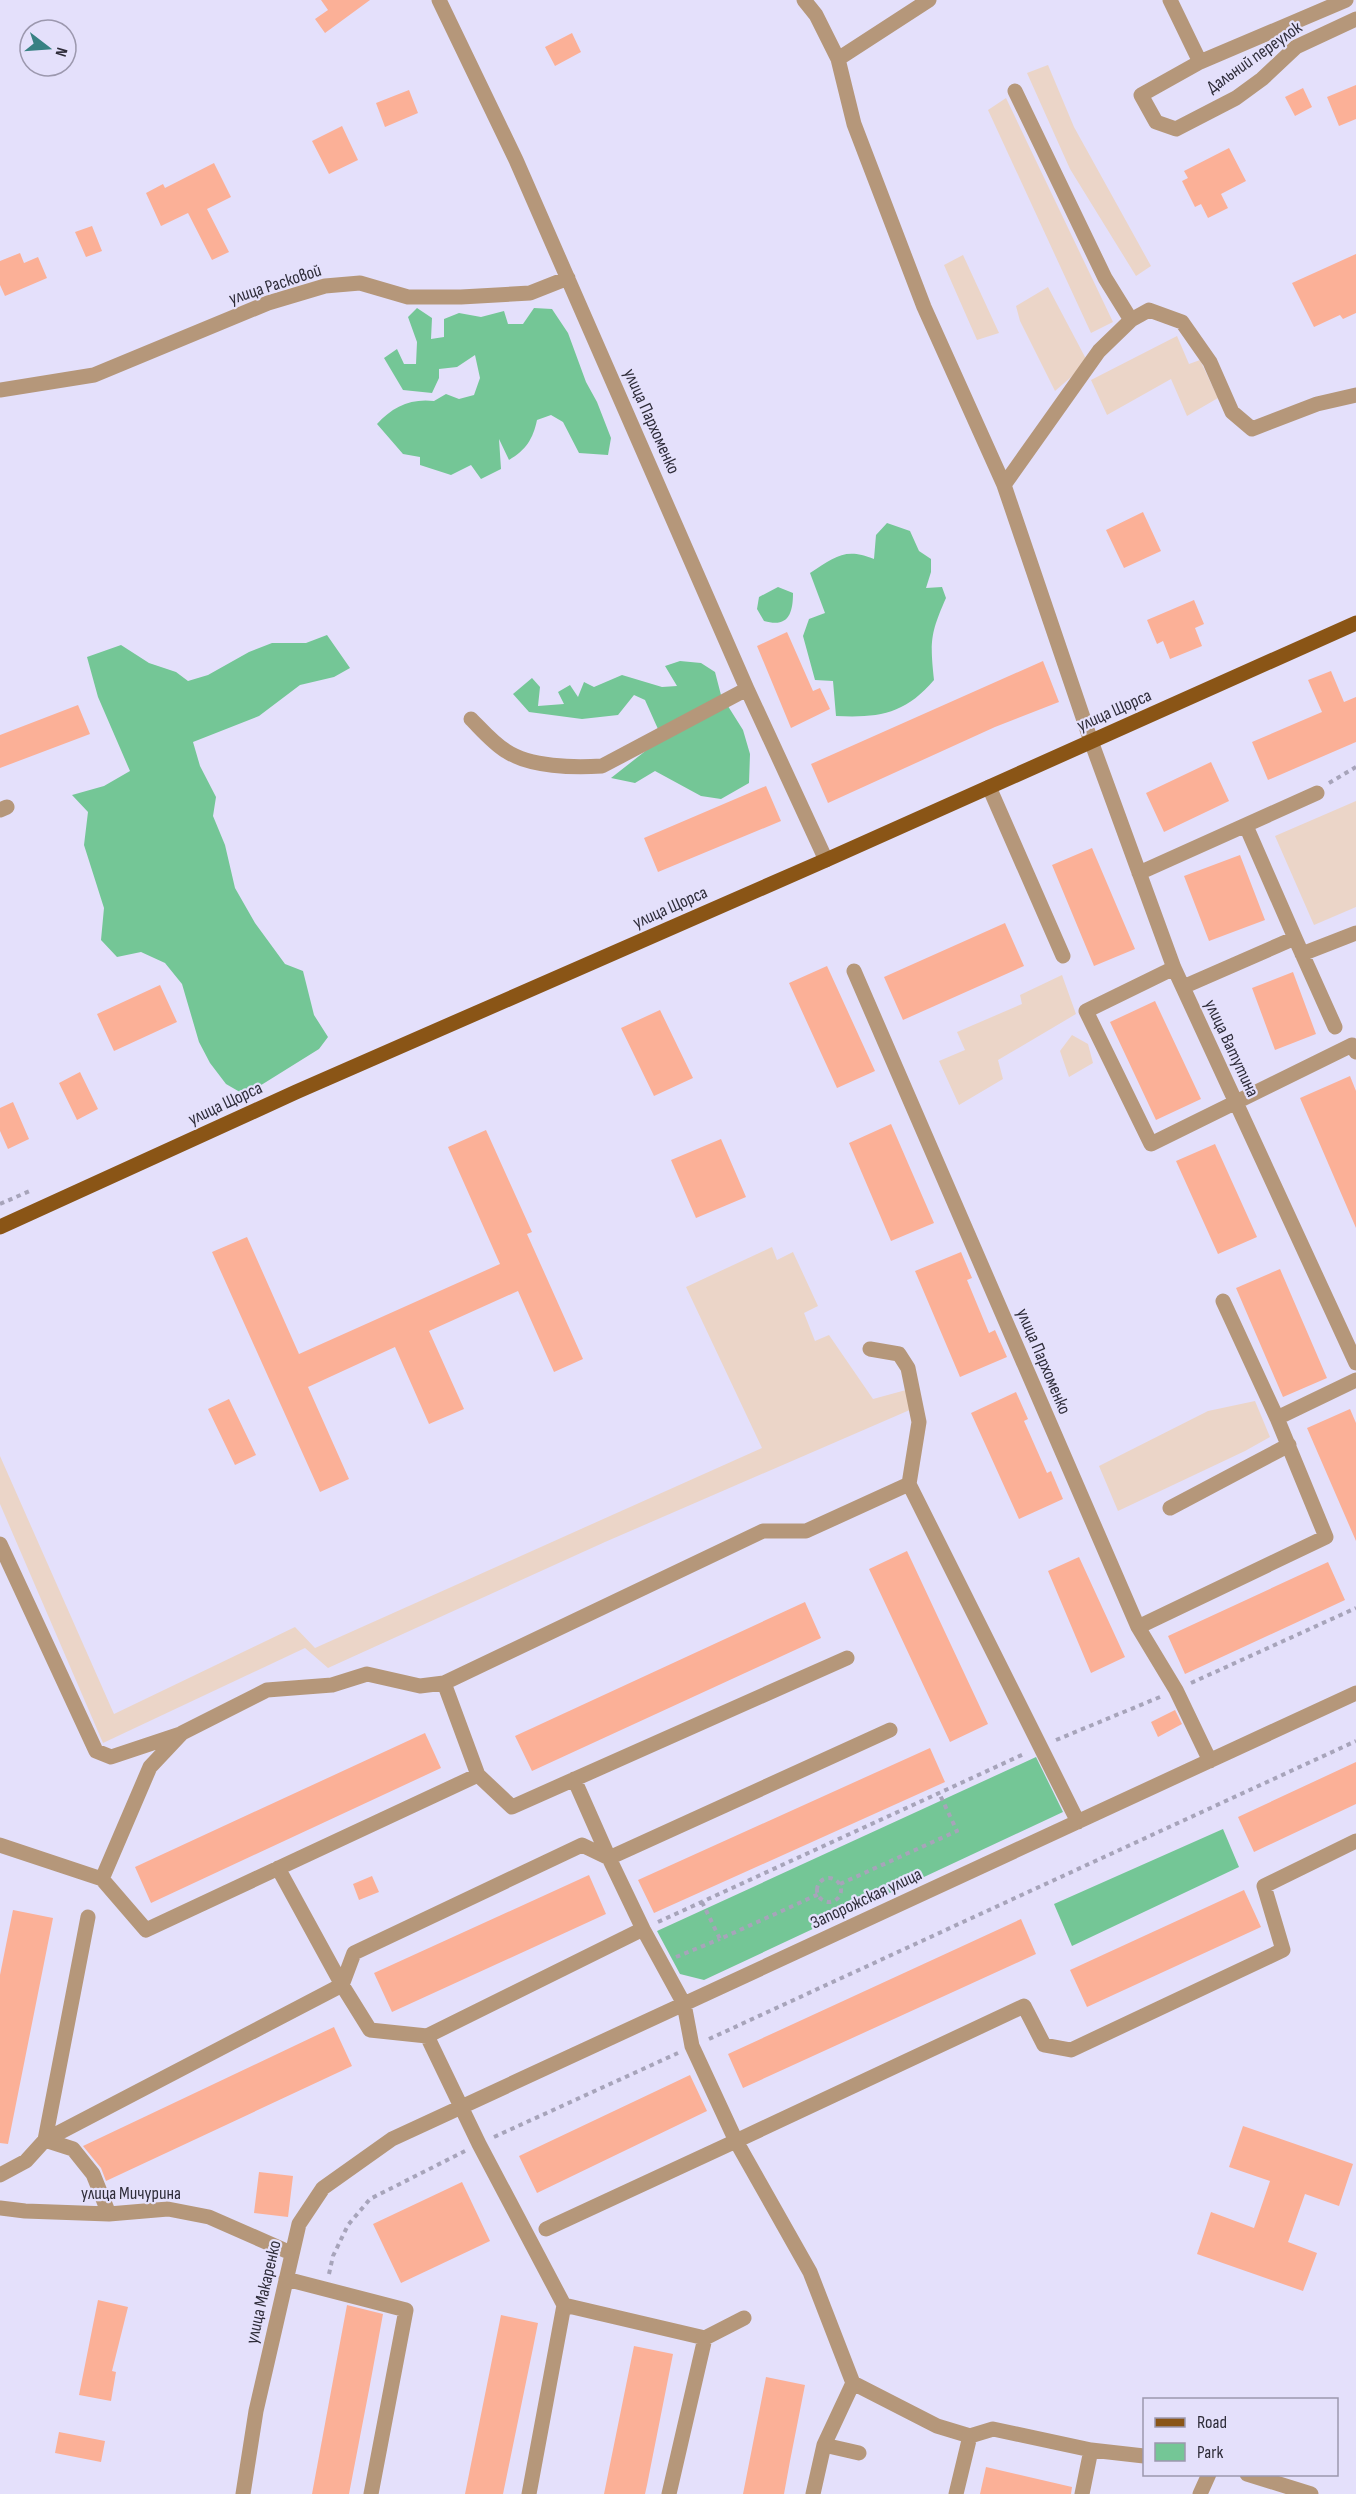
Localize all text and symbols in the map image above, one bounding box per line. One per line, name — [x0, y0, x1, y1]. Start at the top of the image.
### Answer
street label: Дальний переулок — [1203, 17, 1306, 98]
north arrow — [18, 18, 78, 78]
text: N — [51, 45, 71, 59]
street label: улица Расковой — [226, 260, 324, 309]
street label: улица Пархоменко — [619, 365, 684, 477]
street label: улица Щорса — [1074, 685, 1155, 736]
street label: улица Щорса — [630, 882, 711, 933]
street label: улица Ватутина — [1200, 996, 1263, 1100]
street label: улица Щорса — [185, 1077, 266, 1130]
street label: улица Пархоменко — [1012, 1305, 1075, 1417]
street label: Запорожская улица — [807, 1863, 925, 1933]
street label: улица Мичурина — [81, 2183, 181, 2204]
street label: улица Макаренко — [241, 2238, 286, 2346]
legend — [1143, 2398, 1338, 2476]
text: Road — [1197, 2412, 1227, 2433]
text: Park — [1197, 2442, 1223, 2463]

